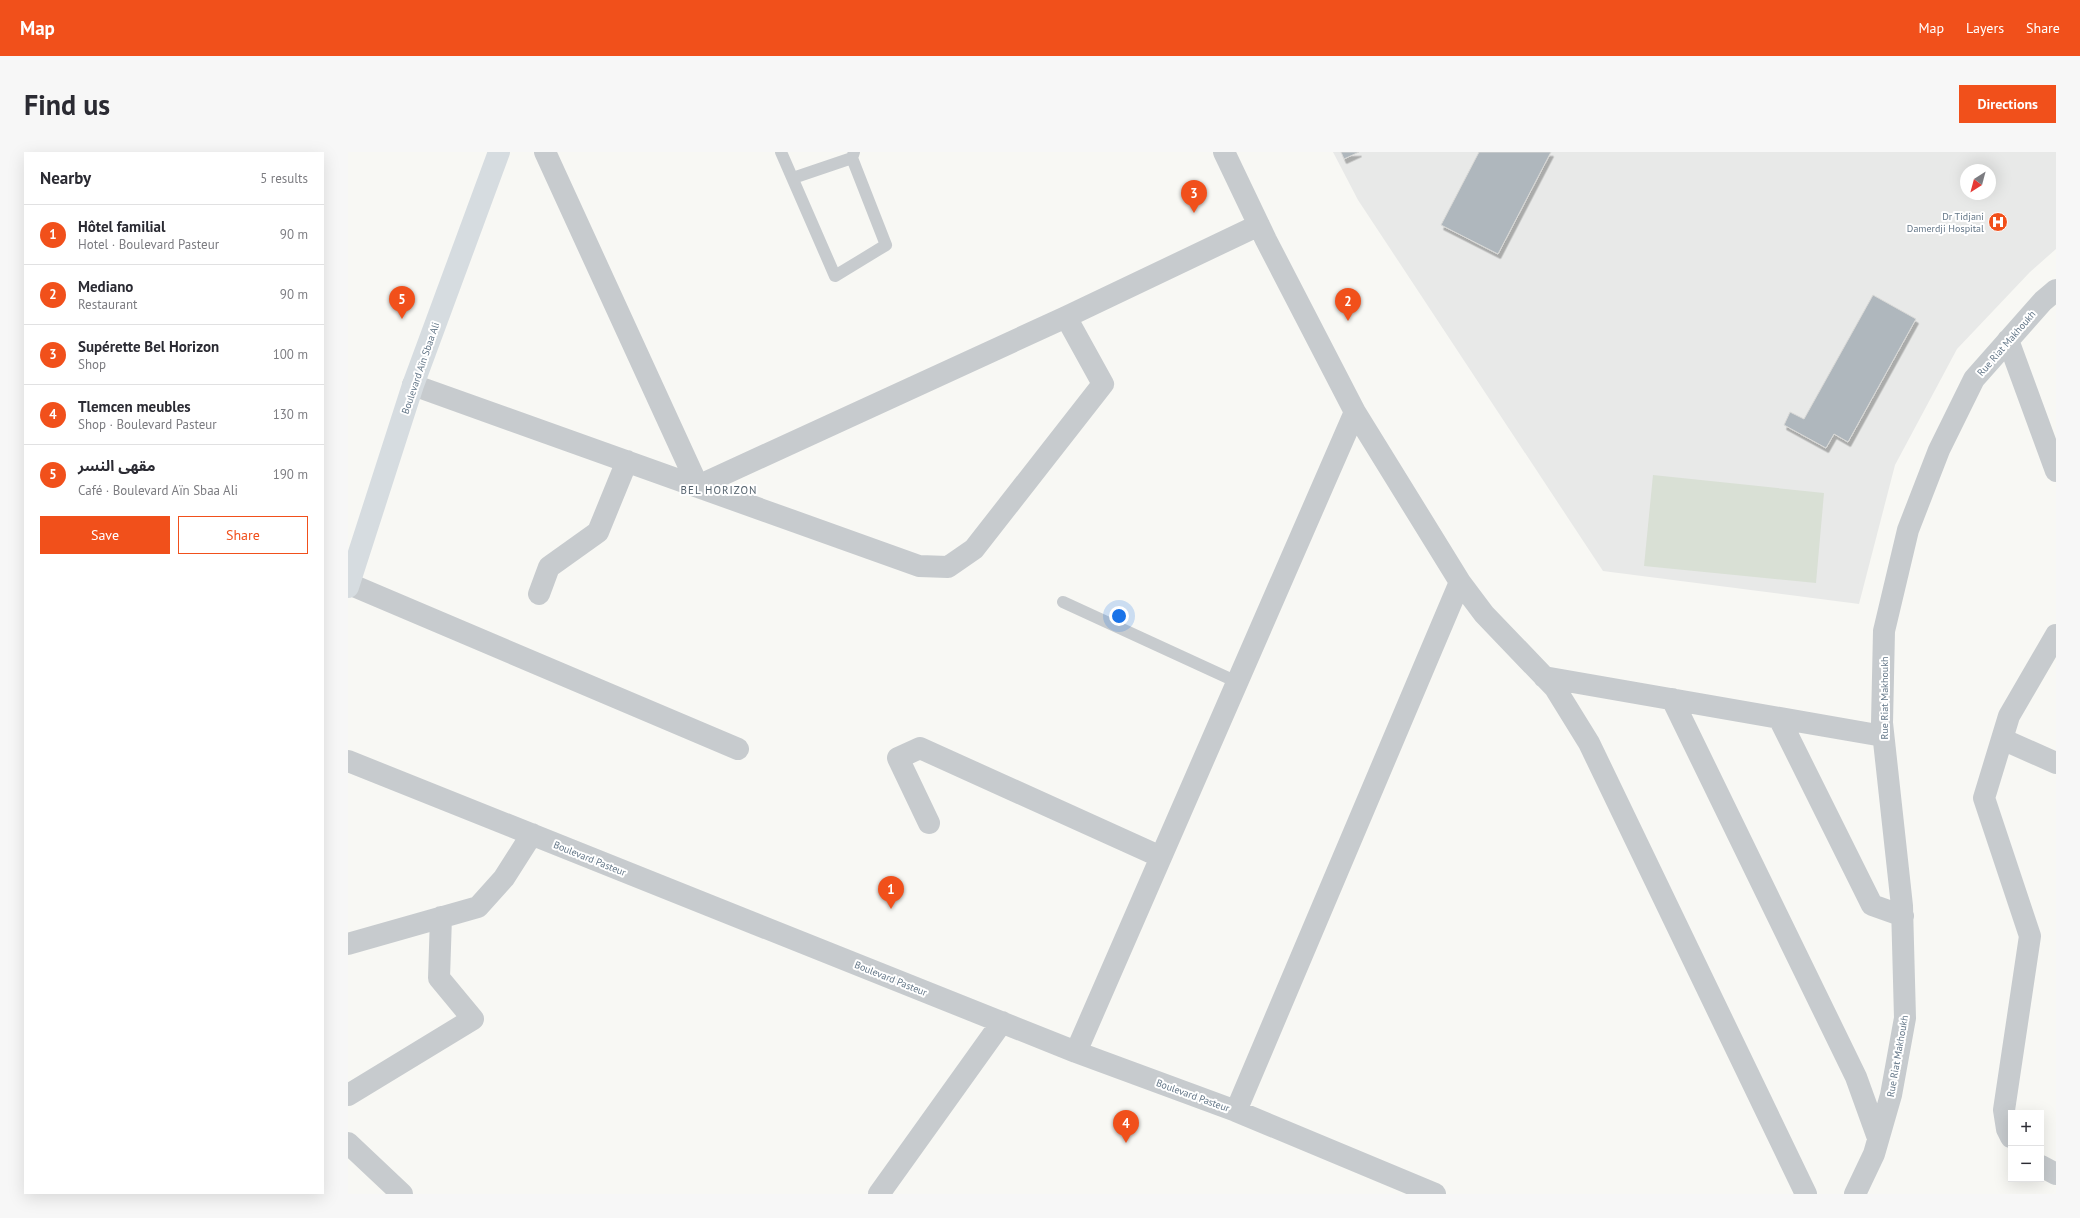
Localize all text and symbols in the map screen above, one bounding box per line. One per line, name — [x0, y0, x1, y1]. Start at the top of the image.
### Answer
text: Map — [20, 16, 55, 40]
text: Map — [1918, 19, 1944, 37]
text: Layers — [1966, 19, 2004, 37]
text: Share — [2026, 19, 2060, 37]
button: Directions — [1959, 85, 2056, 123]
text: Find us — [24, 86, 110, 123]
north arrow — [1960, 164, 1996, 200]
text: Nearby — [40, 167, 91, 189]
text: 5 results — [260, 170, 308, 187]
pin: 3 — [1181, 180, 1207, 213]
place label: Dr Tidjani Damerdji Hospital — [1907, 210, 1984, 235]
hospital icon: Dr Tidjani Damerdji Hospital — [1987, 211, 2009, 233]
text: Hôtel familial — [78, 217, 165, 236]
text: 1 — [49, 226, 57, 243]
text: 90 m — [280, 226, 308, 243]
text: Hotel · Boulevard Pasteur — [78, 236, 219, 253]
text: Mediano — [78, 277, 133, 296]
text: 2 — [49, 286, 57, 303]
text: 90 m — [280, 286, 308, 303]
pin: 5 — [389, 286, 415, 319]
pin: 2 — [1335, 288, 1361, 321]
text: Restaurant — [78, 296, 137, 313]
street label: Rue Riat Makhoukh — [1974, 308, 2038, 379]
street label: Boulevard Aïn Sbaa Ali — [399, 320, 442, 416]
text: Supérette Bel Horizon — [78, 337, 219, 356]
text: 3 — [49, 346, 57, 363]
text: 100 m — [273, 346, 308, 363]
text: Shop — [78, 356, 106, 373]
text: Tlemcen meubles — [78, 397, 191, 416]
text: 4 — [49, 406, 57, 423]
text: 130 m — [273, 406, 308, 423]
text: Shop · Boulevard Pasteur — [78, 416, 217, 433]
text: مقهى النسر — [78, 456, 155, 475]
text: 5 — [49, 466, 57, 483]
text: 190 m — [273, 466, 308, 483]
text: Café · Boulevard Aïn Sbaa Ali — [78, 482, 238, 499]
district label: BEL HORIZON — [681, 483, 757, 497]
button: Save — [40, 516, 170, 554]
button: Share — [178, 516, 308, 554]
your location — [1109, 606, 1129, 626]
street label: Rue Riat Makhoukh — [1878, 657, 1891, 739]
street label: Boulevard Pasteur — [552, 838, 629, 879]
pin: 1 — [878, 876, 904, 909]
street label: Boulevard Pasteur — [853, 958, 930, 999]
street label: Rue Riat Makhoukh — [1884, 1014, 1911, 1098]
street label: Boulevard Pasteur — [1154, 1076, 1232, 1115]
pin: 4 — [1113, 1110, 1139, 1143]
map controls — [2008, 1110, 2044, 1182]
button: + — [2008, 1110, 2044, 1146]
button: − — [2008, 1146, 2044, 1182]

